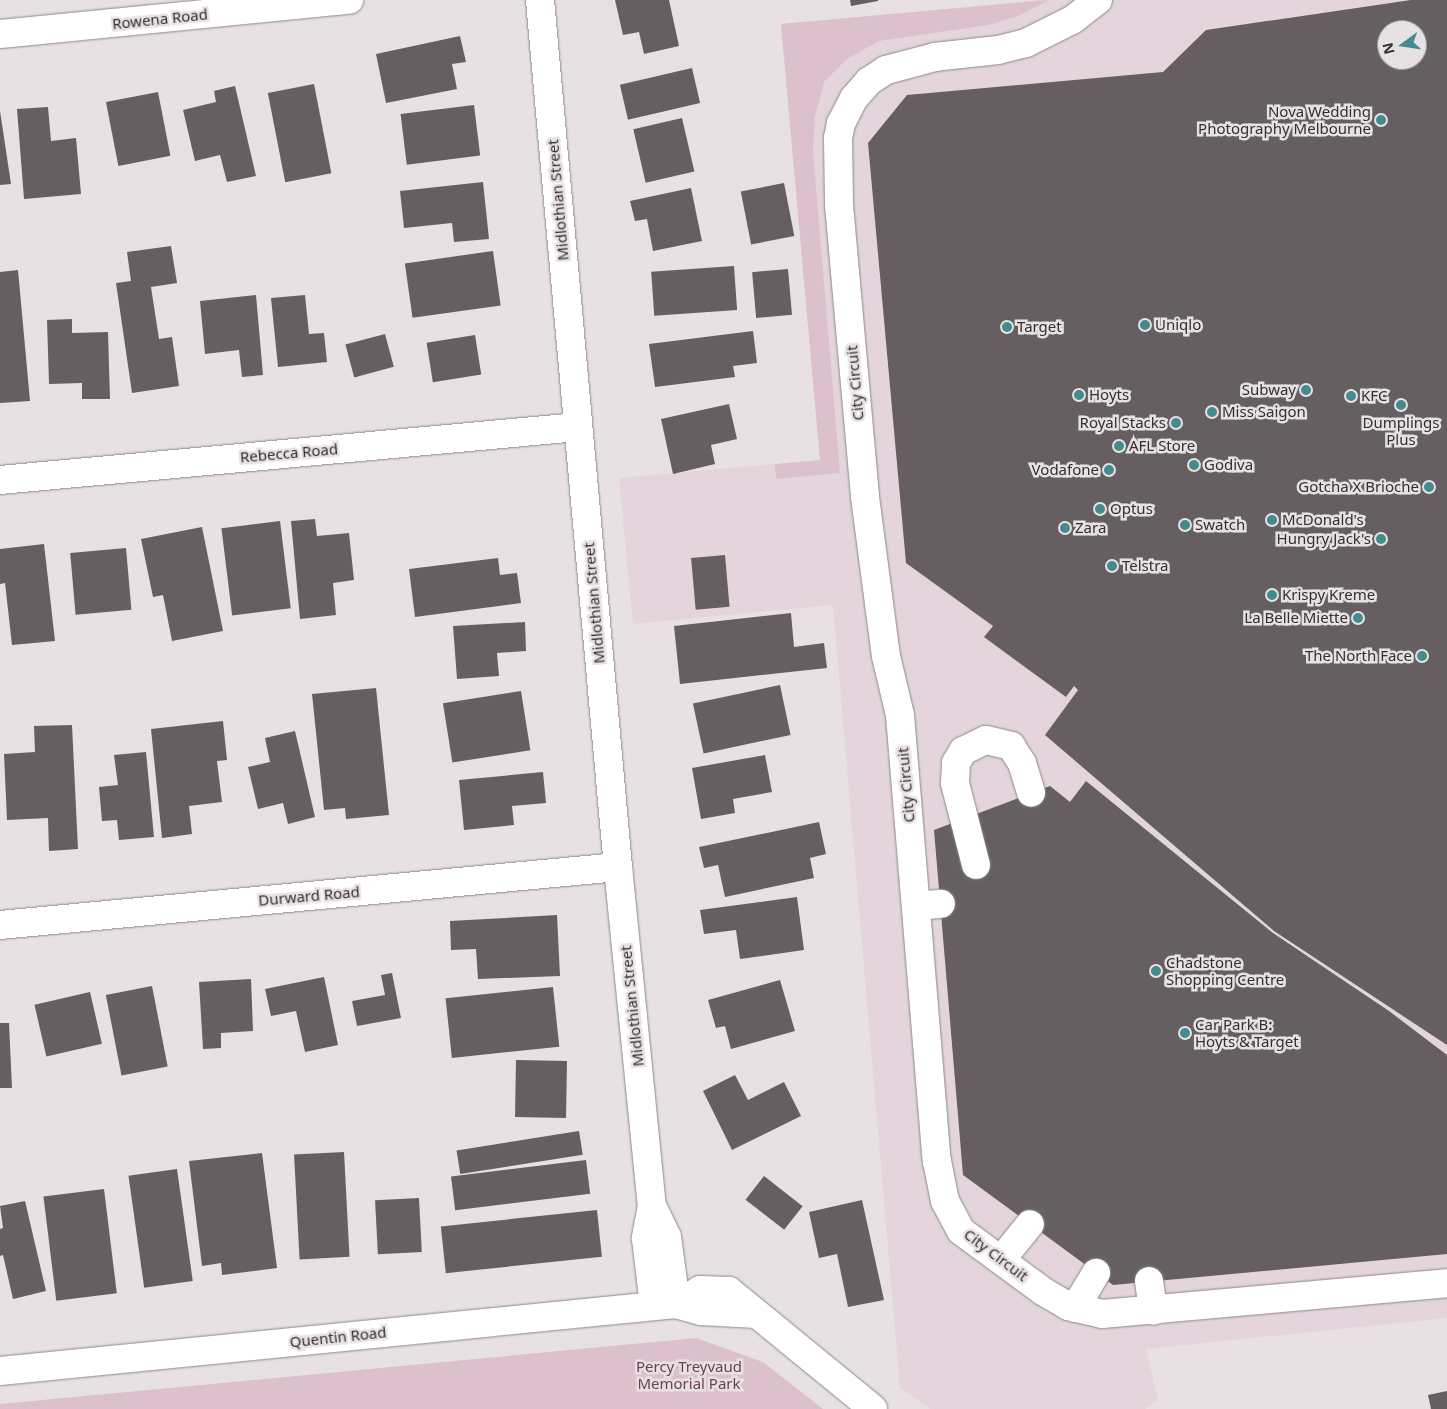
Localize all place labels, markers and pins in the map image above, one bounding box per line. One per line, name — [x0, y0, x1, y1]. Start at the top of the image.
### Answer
place label: Nova Wedding Photography Melbourne — [1198, 102, 1371, 137]
marker: Nova Wedding Photography Melbourne — [1375, 114, 1387, 126]
place label: Uniqlo — [1155, 316, 1201, 334]
place label: Target — [1017, 318, 1062, 336]
marker: Uniqlo — [1139, 319, 1151, 331]
marker: Target — [1001, 321, 1013, 333]
place label: Subway — [1242, 381, 1296, 399]
marker: Subway — [1300, 384, 1312, 396]
place label: Hoyts — [1089, 386, 1129, 404]
place label: KFC — [1361, 387, 1388, 405]
marker: Hoyts — [1073, 389, 1085, 401]
marker: KFC — [1345, 390, 1357, 402]
marker: Dumplings Plus — [1395, 399, 1407, 411]
place label: Miss Saigon — [1222, 403, 1306, 421]
marker: Miss Saigon — [1206, 406, 1218, 418]
place label: Dumplings Plus — [1363, 413, 1439, 448]
place label: Royal Stacks — [1080, 414, 1166, 432]
marker: Royal Stacks — [1170, 417, 1182, 429]
place label: AFL Store — [1129, 437, 1195, 455]
marker: AFL Store — [1113, 440, 1125, 452]
place label: Godiva — [1204, 456, 1253, 474]
marker: Godiva — [1188, 459, 1200, 471]
place label: Vodafone — [1032, 461, 1099, 479]
marker: Vodafone — [1103, 464, 1115, 476]
place label: Gotcha X Brioche — [1298, 478, 1419, 496]
marker: Gotcha X Brioche — [1423, 481, 1435, 493]
place label: Optus — [1110, 500, 1153, 518]
marker: Optus — [1094, 503, 1106, 515]
place label: McDonald's — [1282, 511, 1364, 529]
marker: McDonald's — [1266, 514, 1278, 526]
place label: Swatch — [1195, 516, 1245, 534]
place label: Zara — [1075, 519, 1106, 537]
marker: Swatch — [1179, 519, 1191, 531]
marker: Zara — [1059, 522, 1071, 534]
place label: Hungry Jack's — [1277, 530, 1371, 548]
marker: Hungry Jack's — [1375, 533, 1387, 545]
place label: Telstra — [1122, 557, 1169, 575]
marker: Telstra — [1106, 560, 1118, 572]
place label: Krispy Kreme — [1282, 586, 1375, 604]
marker: Krispy Kreme — [1266, 589, 1278, 601]
place label: La Belle Miette — [1244, 609, 1348, 627]
marker: La Belle Miette — [1352, 612, 1364, 624]
place label: The North Face — [1305, 647, 1412, 665]
marker: The North Face — [1416, 650, 1428, 662]
place label: Chadstone Shopping Centre — [1166, 953, 1284, 988]
marker: Chadstone Shopping Centre — [1150, 965, 1162, 977]
place label: Car Park B: Hoyts & Target — [1195, 1015, 1299, 1050]
marker: Car Park B: Hoyts & Target — [1179, 1027, 1191, 1039]

